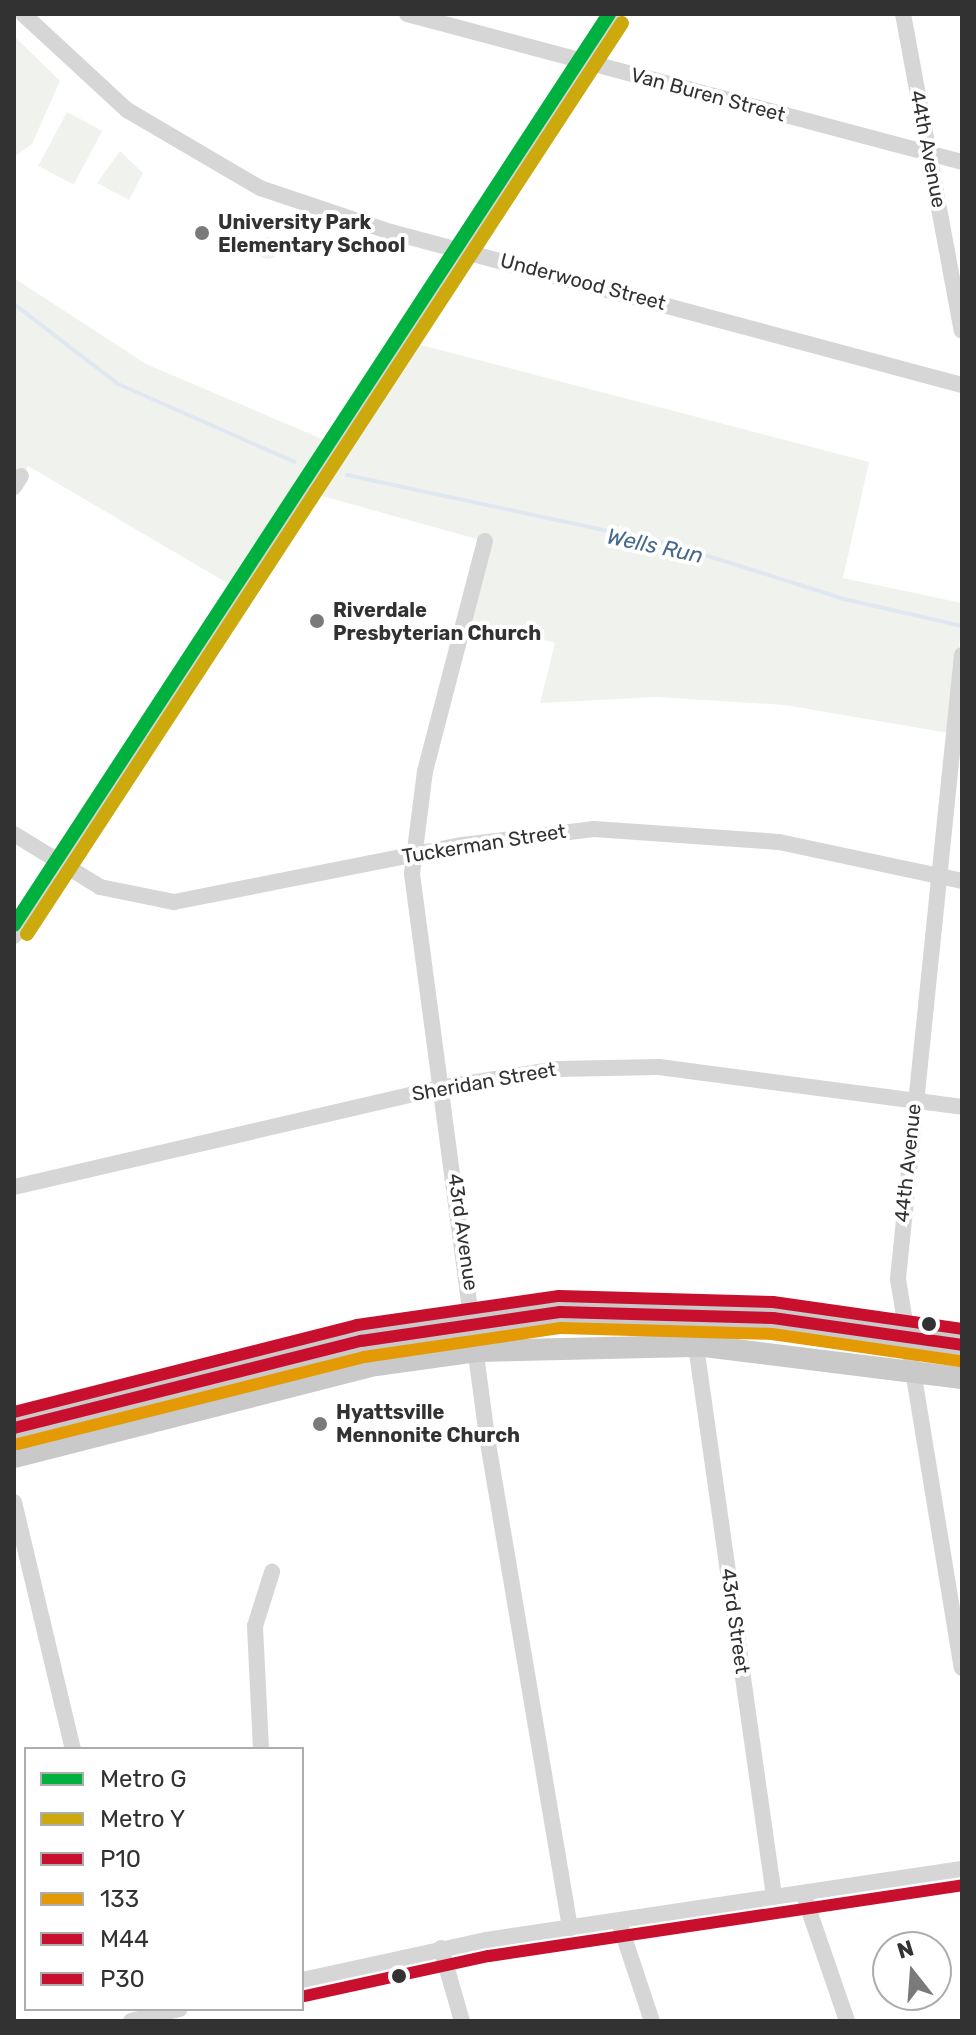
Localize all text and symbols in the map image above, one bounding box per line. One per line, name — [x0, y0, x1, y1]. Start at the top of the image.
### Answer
street label: Van Buren Street — [628, 63, 788, 127]
street label: 44th Avenue — [905, 88, 951, 210]
place label: University Park Elementary School — [218, 210, 406, 257]
marker: University Park Elementary School — [193, 224, 211, 242]
street label: Underwood Street — [498, 248, 668, 316]
water label: Wells Run — [604, 523, 706, 569]
place label: Riverdale Presbyterian Church — [333, 598, 541, 645]
marker: Riverdale Presbyterian Church — [308, 612, 326, 630]
street label: Tuckerman Street — [400, 819, 568, 869]
street label: Sheridan Street — [410, 1058, 558, 1106]
street label: 44th Avenue — [890, 1102, 926, 1224]
street label: 43rd Avenue — [443, 1172, 483, 1292]
unlabelled marker — [921, 1316, 937, 1332]
place label: Hyattsville Mennonite Church — [336, 1400, 520, 1447]
marker: Hyattsville Mennonite Church — [311, 1415, 329, 1433]
street label: 43rd Street — [716, 1567, 754, 1675]
legend — [24, 1747, 304, 2011]
text: Metro G — [100, 1765, 187, 1793]
text: Metro Y — [100, 1805, 185, 1833]
text: P10 — [100, 1845, 141, 1873]
text: 133 — [100, 1885, 139, 1913]
text: M44 — [100, 1925, 149, 1953]
north arrow — [872, 1931, 952, 2011]
text: N — [894, 1934, 917, 1965]
text: P30 — [100, 1965, 145, 1993]
unlabelled marker — [391, 1968, 407, 1984]

